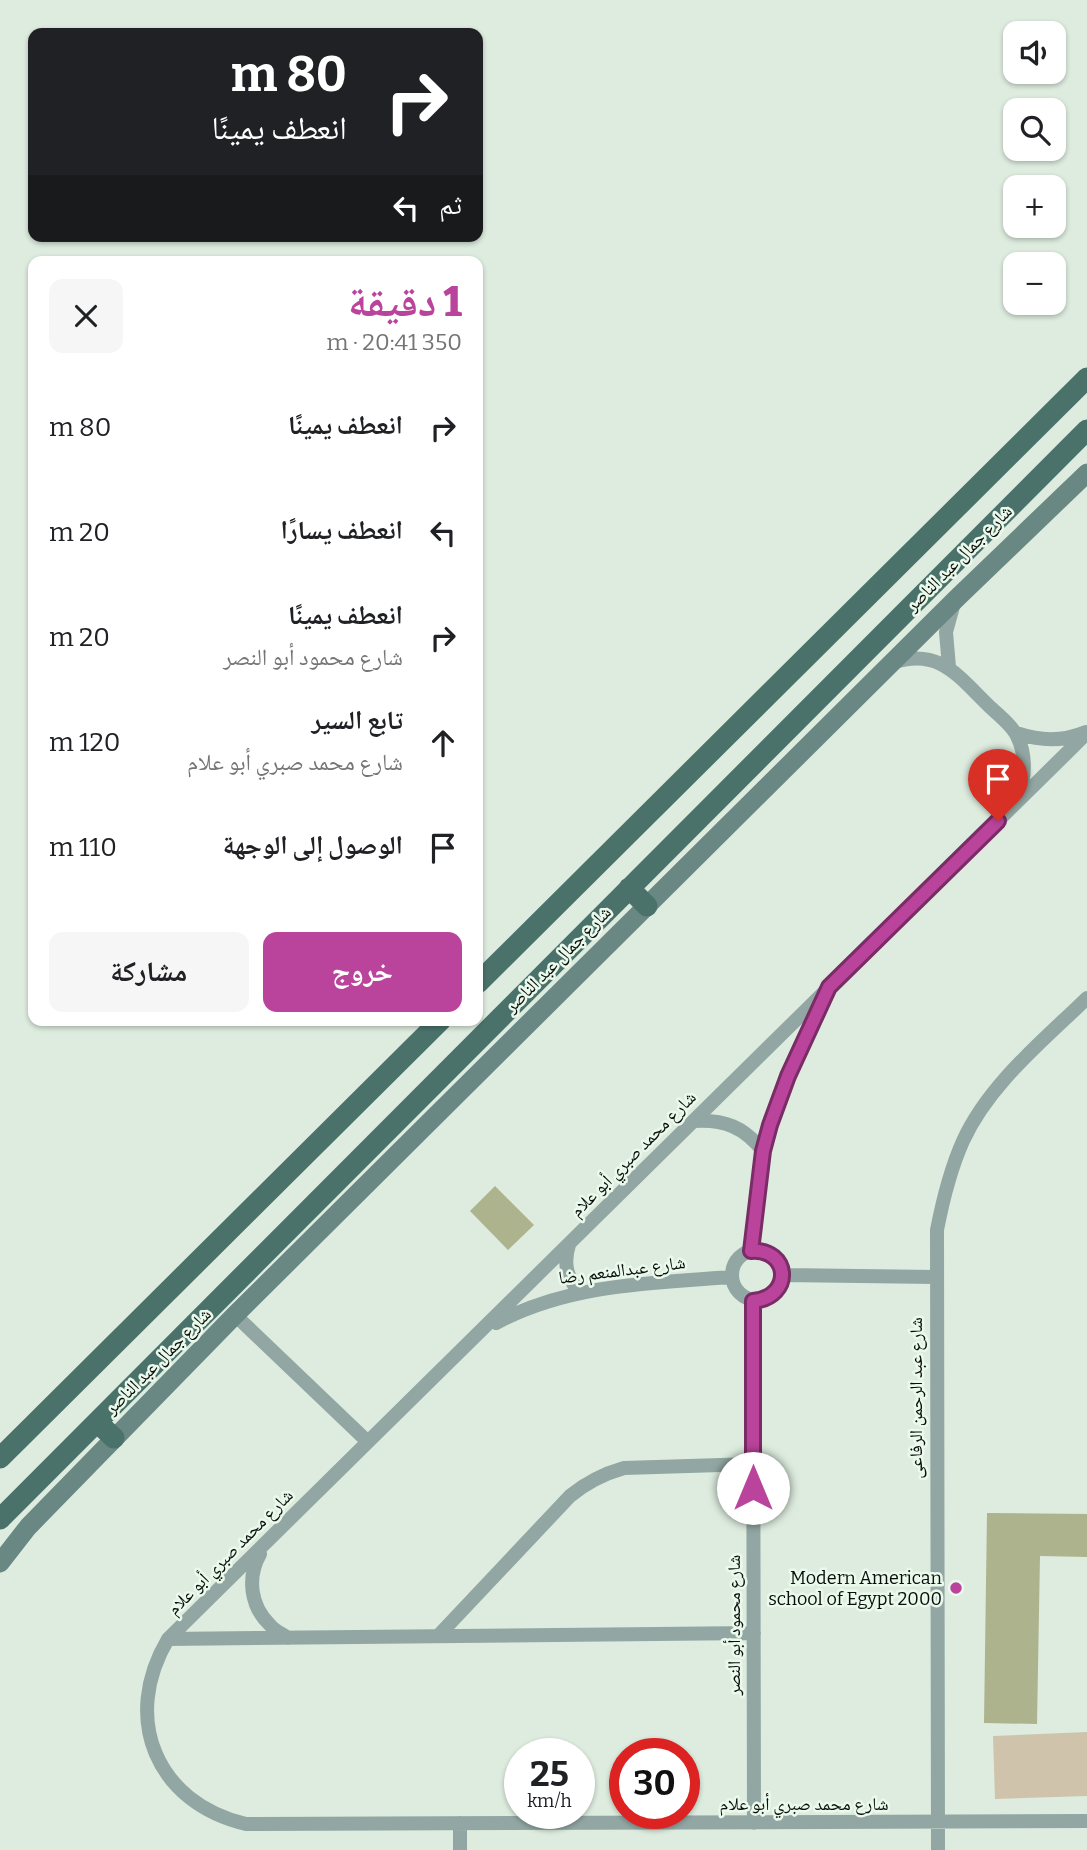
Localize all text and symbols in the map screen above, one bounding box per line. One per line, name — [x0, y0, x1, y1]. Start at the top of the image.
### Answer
map controls — [1003, 21, 1066, 315]
button: sound — [1003, 21, 1066, 84]
text: 80 m — [231, 45, 347, 104]
icon: right — [371, 56, 462, 147]
button: search — [1003, 98, 1066, 161]
text: انعطف يمينًا — [212, 109, 347, 147]
button: + — [1003, 175, 1066, 238]
icon: left — [387, 189, 425, 227]
text: ثم — [439, 190, 462, 221]
button: − — [1003, 252, 1066, 315]
text: 1 دقيقة — [348, 277, 462, 327]
button: close — [49, 279, 123, 353]
text: 350 m · 20:41 — [326, 328, 462, 356]
icon: right — [424, 409, 462, 447]
text: انعطف يمينًا — [288, 410, 403, 441]
text: 80 m — [49, 412, 111, 443]
street label: شارع جمال عبد الناصر — [901, 500, 1017, 616]
icon: left — [424, 514, 462, 552]
text: انعطف يسارًا — [280, 515, 403, 546]
text: 20 m — [49, 517, 110, 548]
text: انعطف يمينًا — [288, 600, 403, 631]
icon: right — [424, 619, 462, 657]
text: 20 m — [49, 622, 110, 653]
text: شارع محمود أبو النصر — [223, 643, 403, 671]
text: تابع السير — [312, 705, 403, 736]
icon: ahead — [424, 724, 462, 762]
text: 120 m — [49, 727, 120, 758]
text: شارع محمد صبري أبو علام — [187, 748, 403, 776]
pin — [968, 749, 1028, 821]
icon: arrive — [979, 760, 1017, 798]
icon: arrive — [424, 829, 462, 867]
text: الوصول إلى الوجهة — [223, 830, 403, 861]
text: 110 m — [49, 832, 117, 863]
street label: شارع جمال عبد الناصر — [500, 901, 616, 1017]
button: مشاركة — [49, 932, 249, 1012]
button: خروج — [263, 932, 462, 1012]
street label: شارع محمد صبري أبو علام — [565, 1086, 703, 1224]
street label: شارع عبدالمنعم رضا — [557, 1251, 687, 1290]
street label: شارع جمال عبد الناصر — [100, 1303, 216, 1419]
street label: شارع عبد الرحمن الرفاعى — [905, 1317, 927, 1479]
position arrow — [716, 1451, 790, 1525]
street label: شارع محمد صبري أبو علام — [162, 1484, 300, 1622]
street label: شارع محمود أبو النصر — [723, 1555, 745, 1696]
place label: Modern American school of Egypt 2000 — [768, 1567, 943, 1610]
marker: Modern American school of Egypt 2000 — [948, 1580, 964, 1596]
speed limit sign: 30 — [609, 1738, 700, 1829]
text: 25 — [530, 1753, 569, 1795]
text: km/h — [527, 1790, 572, 1812]
street label: شارع محمد صبري أبو علام — [719, 1793, 889, 1819]

